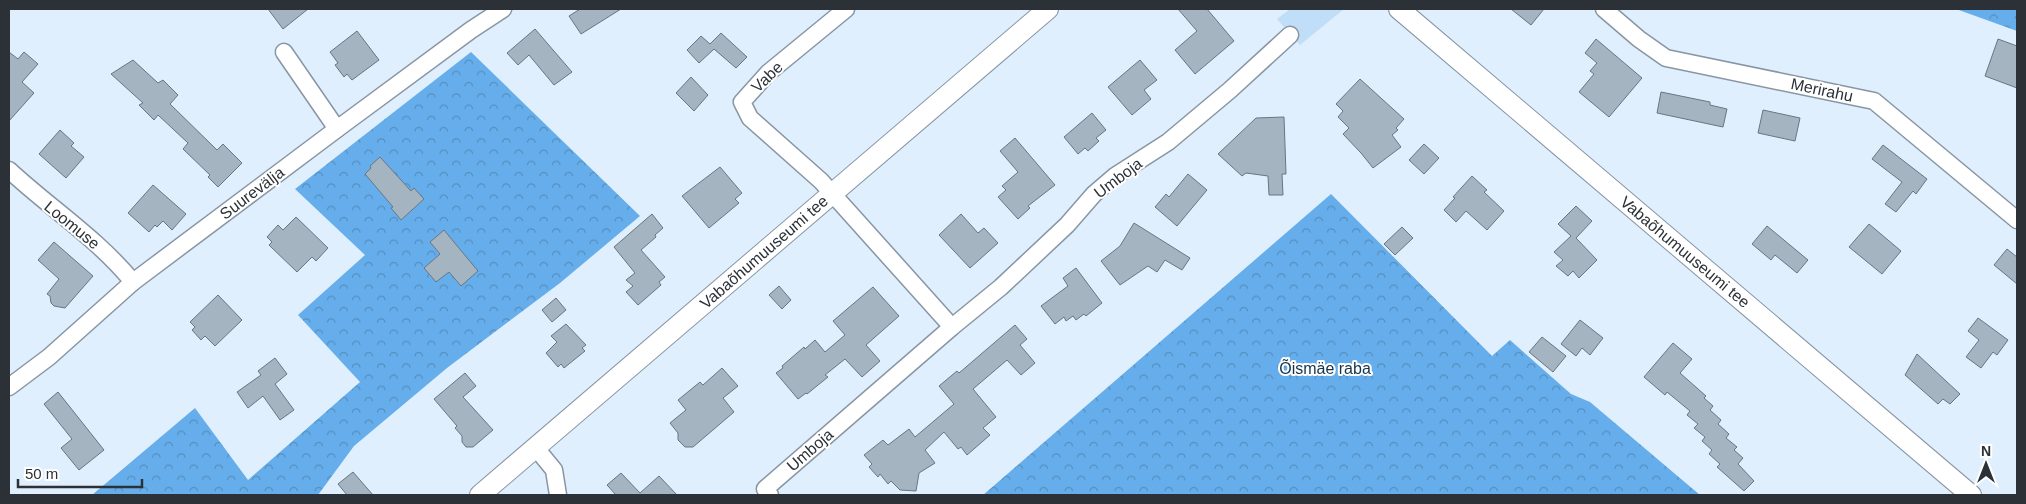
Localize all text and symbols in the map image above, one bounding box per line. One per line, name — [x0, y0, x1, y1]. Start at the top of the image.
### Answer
street label: Vabe — [748, 58, 786, 96]
street label: Merirahu — [1789, 75, 1855, 105]
street label: Umboja — [1091, 155, 1145, 201]
street label: Suurevälja — [217, 163, 287, 223]
street label: Vabaõhumuuseumi tee — [697, 192, 831, 312]
street label: Vabaõhumuuseumi tee — [1617, 193, 1753, 311]
street label: Loomuse — [41, 198, 103, 252]
park label: Õismäe raba — [1279, 358, 1371, 377]
street label: Umboja — [784, 425, 836, 475]
north arrow — [1961, 439, 2011, 489]
text: N — [1981, 443, 1991, 459]
scale bar — [18, 456, 141, 488]
text: 50 m — [25, 465, 58, 482]

